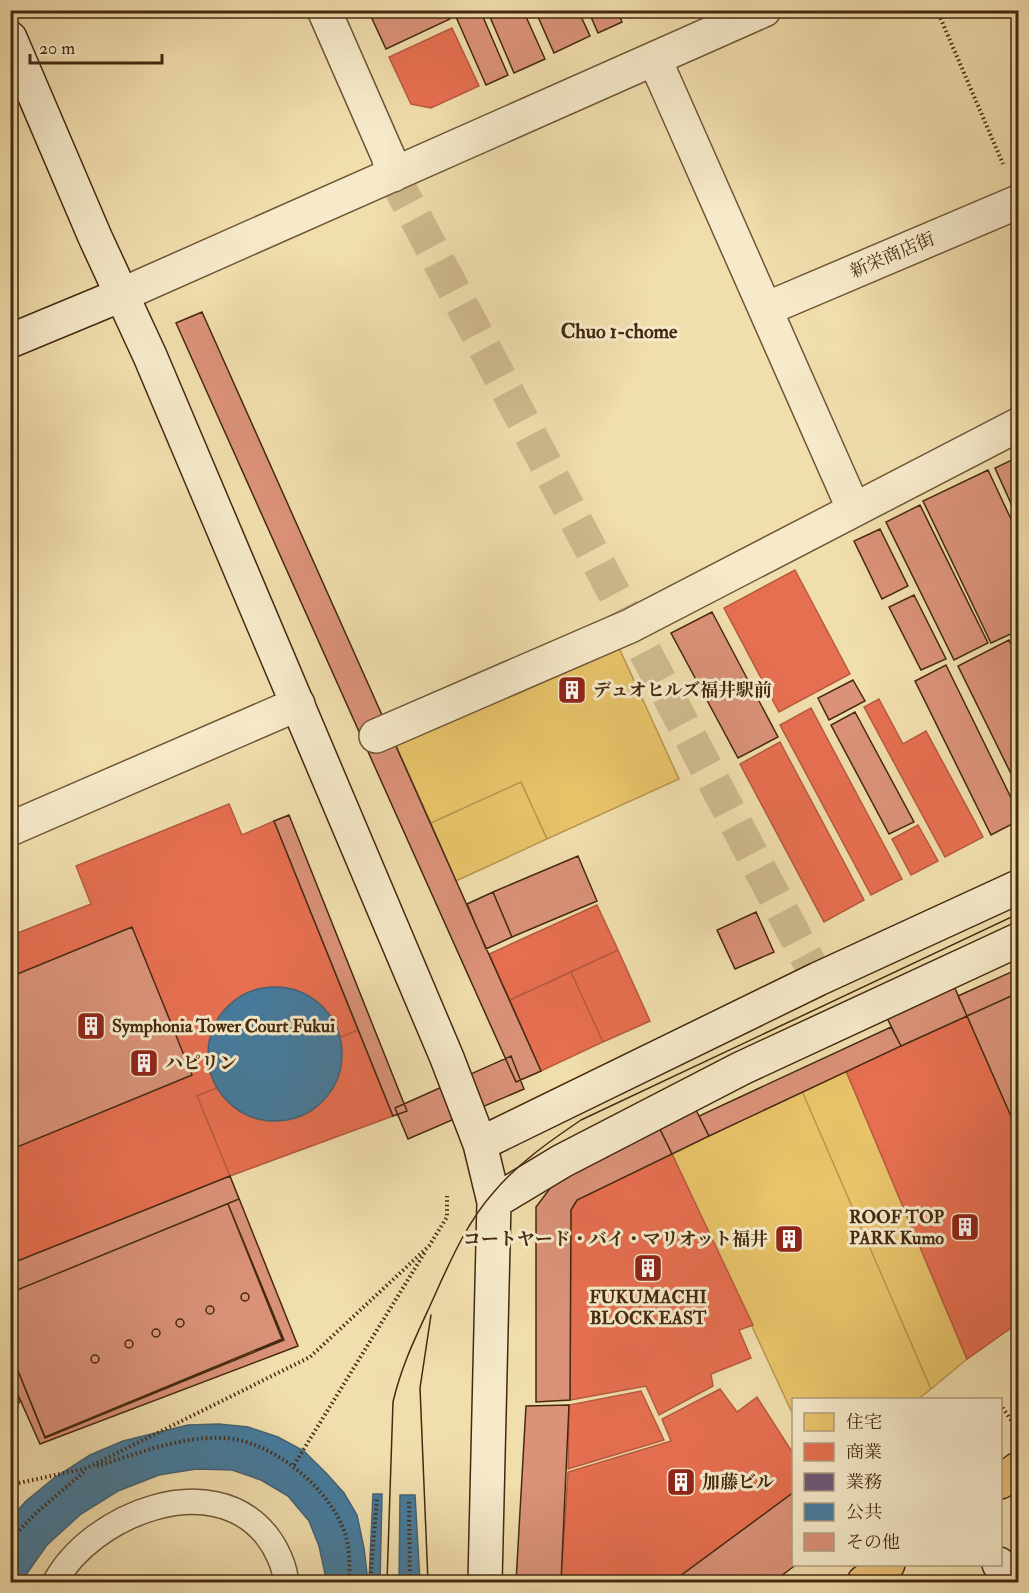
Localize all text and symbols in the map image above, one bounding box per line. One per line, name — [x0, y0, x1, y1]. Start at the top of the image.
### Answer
scale bar — [30, 27, 162, 65]
text: 20 m — [39, 37, 75, 60]
street label: 新栄商店街 — [846, 227, 938, 284]
district label: Chuo 1-chome — [561, 319, 678, 344]
building icon: デュオヒルズ福井駅前 — [556, 674, 588, 706]
place label: デュオヒルズ福井駅前 — [593, 679, 772, 702]
building icon: Symphonia Tower Court Fukui — [75, 1010, 107, 1042]
place label: Symphonia Tower Court Fukui — [112, 1015, 335, 1038]
building icon: ハピリン — [128, 1047, 160, 1079]
place label: ハピリン — [165, 1052, 237, 1075]
place label: ROOF TOP PARK Kumo — [849, 1206, 944, 1250]
building icon: ROOF TOP PARK Kumo — [949, 1211, 981, 1243]
building icon: コートヤード・バイ・マリオット福井 — [773, 1223, 805, 1255]
place label: コートヤード・バイ・マリオット福井 — [463, 1228, 768, 1251]
building icon: FUKUMACHI BLOCK EAST — [632, 1252, 664, 1284]
place label: FUKUMACHI BLOCK EAST — [589, 1286, 707, 1330]
legend — [792, 1398, 1002, 1566]
text: 住宅 — [846, 1411, 882, 1434]
text: 商業 — [846, 1441, 882, 1464]
building icon: 加藤ビル — [665, 1466, 697, 1498]
place label: 加藤ビル — [702, 1471, 774, 1494]
text: 業務 — [846, 1471, 882, 1494]
text: 公共 — [846, 1501, 882, 1524]
text: その他 — [846, 1531, 900, 1554]

